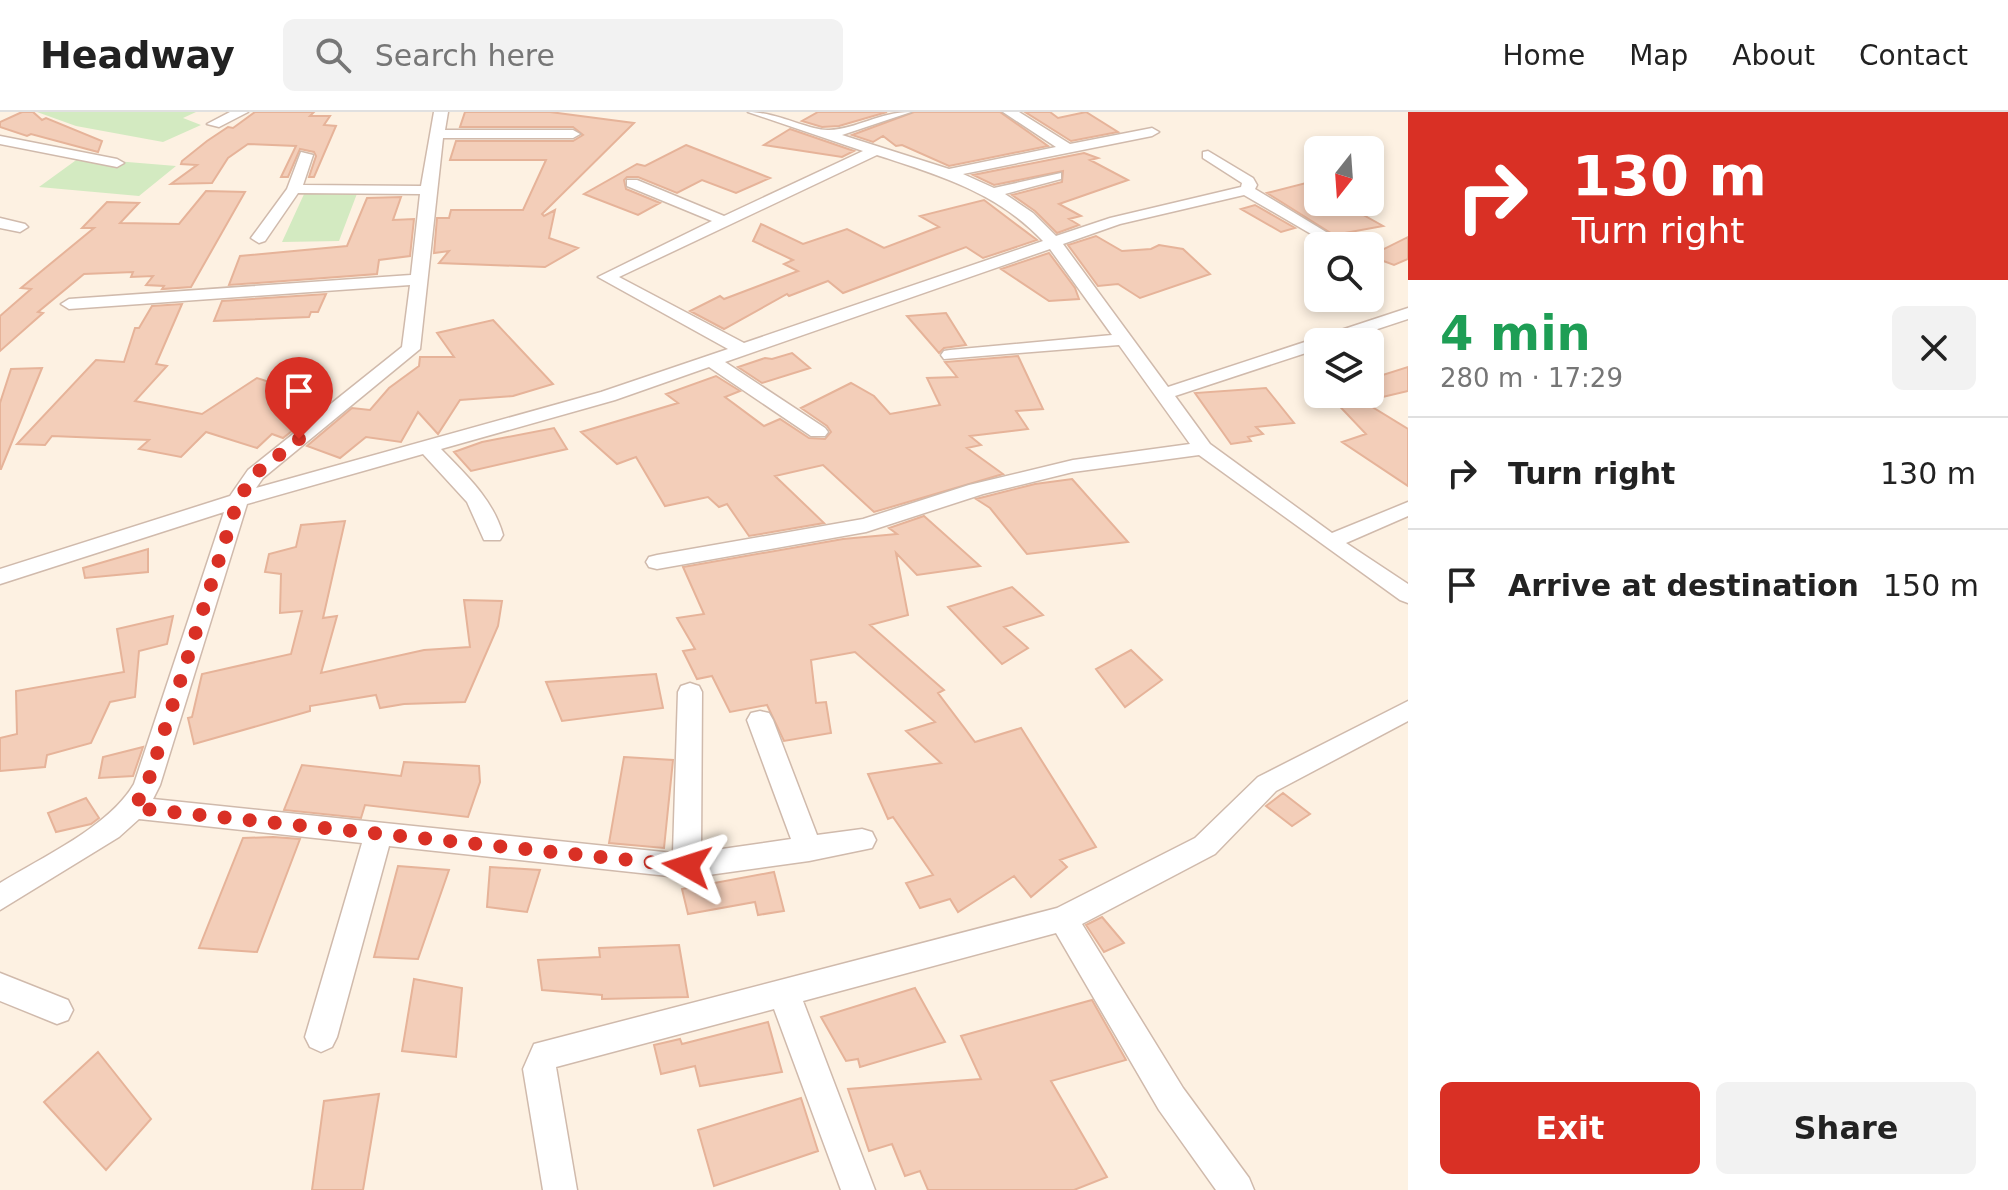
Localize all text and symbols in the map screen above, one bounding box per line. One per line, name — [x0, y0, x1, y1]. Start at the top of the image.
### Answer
search box — [283, 19, 843, 91]
text: Headway — [40, 33, 235, 77]
icon: search — [311, 33, 355, 77]
text: Search here — [375, 38, 555, 73]
text: Home — [1502, 39, 1585, 72]
text: Map — [1629, 39, 1688, 72]
text: About — [1732, 39, 1815, 72]
text: Contact — [1859, 39, 1968, 72]
north arrow — [1304, 136, 1384, 216]
map controls — [1304, 136, 1384, 408]
text: 130 m — [1572, 143, 1767, 208]
icon: right — [1440, 144, 1544, 248]
text: Turn right — [1572, 210, 1744, 251]
button: search — [1304, 232, 1384, 312]
text: 4 min — [1440, 305, 1591, 361]
button: close — [1892, 306, 1976, 390]
button: layers — [1304, 328, 1384, 408]
pin — [265, 357, 333, 439]
text: 280 m · 17:29 — [1440, 363, 1623, 393]
icon: arrive — [277, 369, 321, 413]
icon: right — [1440, 451, 1484, 495]
text: Turn right — [1508, 456, 1675, 491]
text: 130 m — [1880, 456, 1976, 491]
icon: arrive — [1440, 563, 1484, 607]
text: Arrive at destination — [1508, 568, 1859, 603]
text: 150 m — [1883, 568, 1979, 603]
position arrow — [645, 824, 729, 908]
button: Exit — [1440, 1082, 1700, 1174]
button: Share — [1716, 1082, 1976, 1174]

